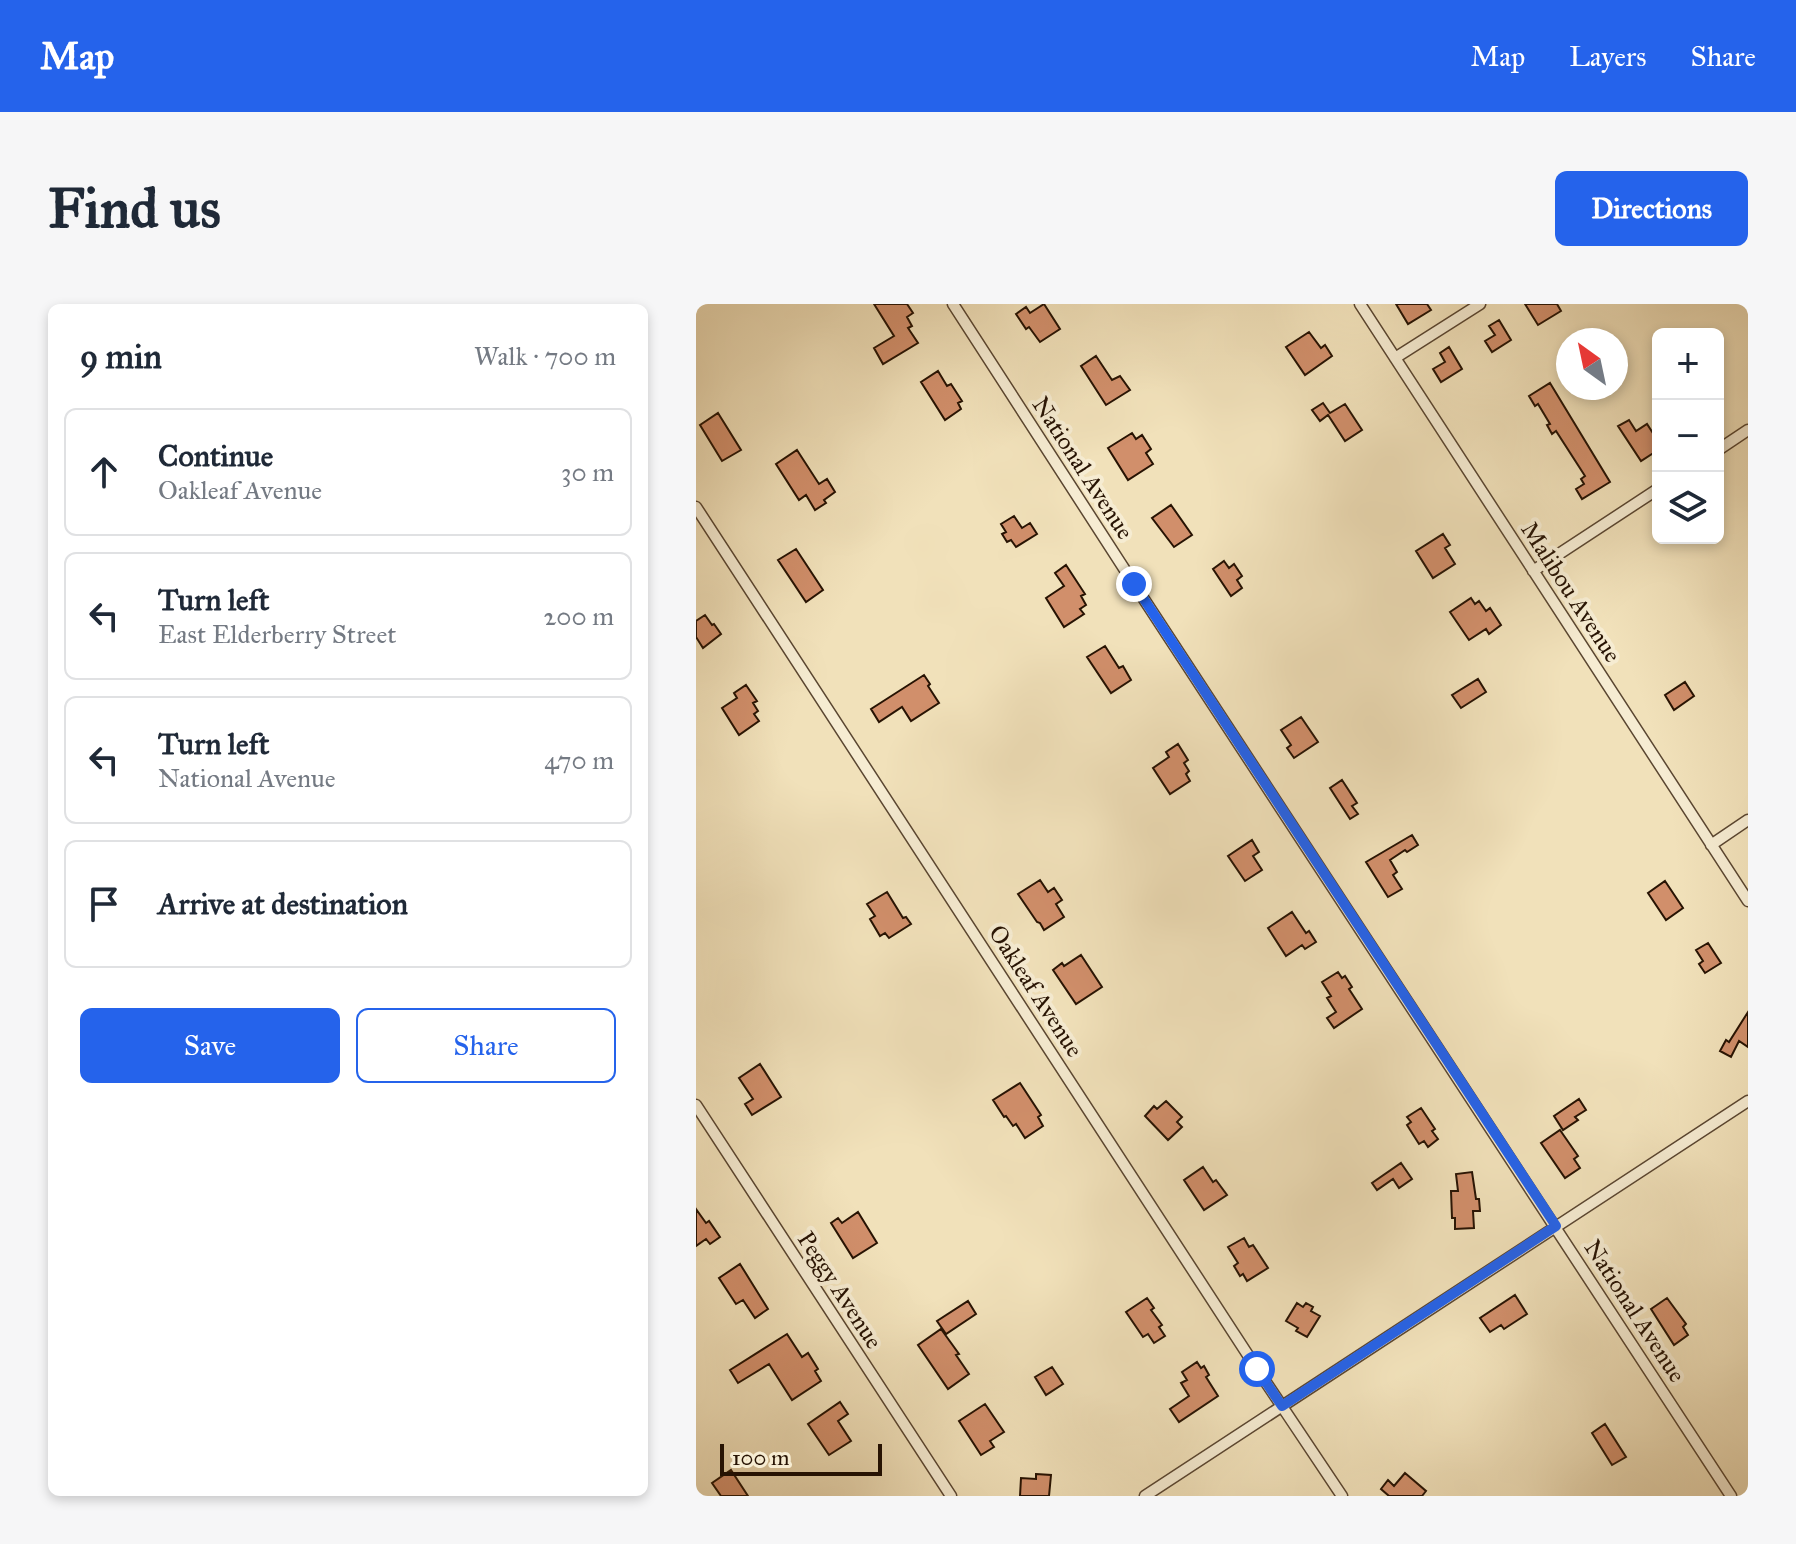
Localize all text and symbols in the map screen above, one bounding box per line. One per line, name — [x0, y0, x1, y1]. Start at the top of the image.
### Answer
text: Map — [40, 33, 114, 79]
text: Map — [1470, 39, 1525, 74]
text: Layers — [1569, 39, 1647, 74]
text: Share — [1691, 39, 1756, 74]
button: Directions — [1555, 171, 1748, 246]
text: Find us — [48, 174, 221, 242]
north arrow — [1556, 328, 1628, 400]
map controls — [1652, 328, 1724, 544]
button: + — [1652, 328, 1724, 400]
text: 9 min — [80, 336, 162, 377]
text: Walk · 700 m — [474, 340, 616, 372]
street label: National Avenue — [1026, 391, 1140, 545]
button: − — [1652, 400, 1724, 472]
text: Continue — [158, 438, 273, 474]
icon: ahead — [82, 450, 126, 494]
text: 30 m — [561, 456, 614, 488]
button: layers — [1652, 472, 1724, 544]
text: Oakleaf Avenue — [158, 474, 322, 506]
street label: Malibou Avenue — [1514, 516, 1628, 668]
route end — [1116, 566, 1152, 602]
text: Turn left — [158, 582, 269, 618]
icon: left — [82, 594, 126, 638]
text: 200 m — [543, 600, 614, 632]
text: East Elderberry Street — [158, 618, 396, 650]
text: Turn left — [158, 726, 269, 762]
icon: left — [82, 738, 126, 782]
text: 470 m — [544, 744, 614, 776]
text: National Avenue — [158, 762, 336, 794]
icon: arrive — [82, 882, 126, 926]
text: Arrive at destination — [158, 886, 408, 922]
street label: Oakleaf Avenue — [982, 919, 1090, 1063]
button: Save — [80, 1008, 340, 1083]
button: Share — [356, 1008, 616, 1083]
street label: Peggy Avenue — [791, 1226, 889, 1354]
street label: National Avenue — [1578, 1234, 1692, 1388]
route start — [1239, 1351, 1275, 1387]
scale bar — [720, 1440, 882, 1476]
text: 100 m — [732, 1444, 789, 1471]

